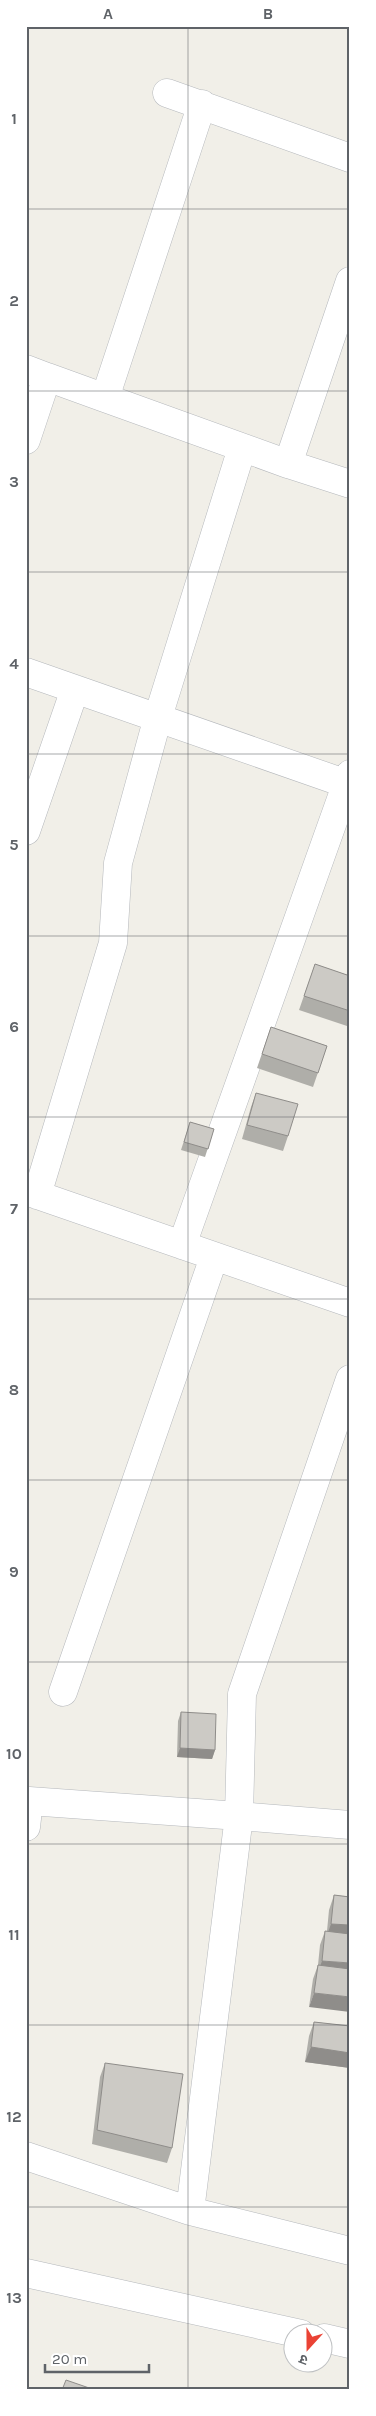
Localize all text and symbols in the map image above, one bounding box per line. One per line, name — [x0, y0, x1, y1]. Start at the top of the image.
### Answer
text: A — [103, 4, 113, 23]
text: B — [263, 4, 273, 23]
text: 1 — [11, 109, 17, 128]
text: 2 — [9, 291, 19, 310]
text: 3 — [9, 472, 19, 491]
text: 4 — [9, 654, 19, 673]
text: 5 — [9, 835, 19, 854]
text: 6 — [9, 1017, 19, 1036]
text: 7 — [10, 1199, 18, 1218]
text: 8 — [9, 1380, 19, 1399]
text: 9 — [9, 1562, 19, 1581]
text: 10 — [6, 1744, 22, 1763]
text: 11 — [8, 1925, 20, 1944]
text: 12 — [6, 2107, 22, 2126]
text: 13 — [6, 2288, 22, 2307]
north arrow — [284, 2324, 334, 2374]
scale bar — [45, 2341, 149, 2373]
text: 20 m — [52, 2350, 87, 2368]
text: उ — [296, 2350, 310, 2369]

